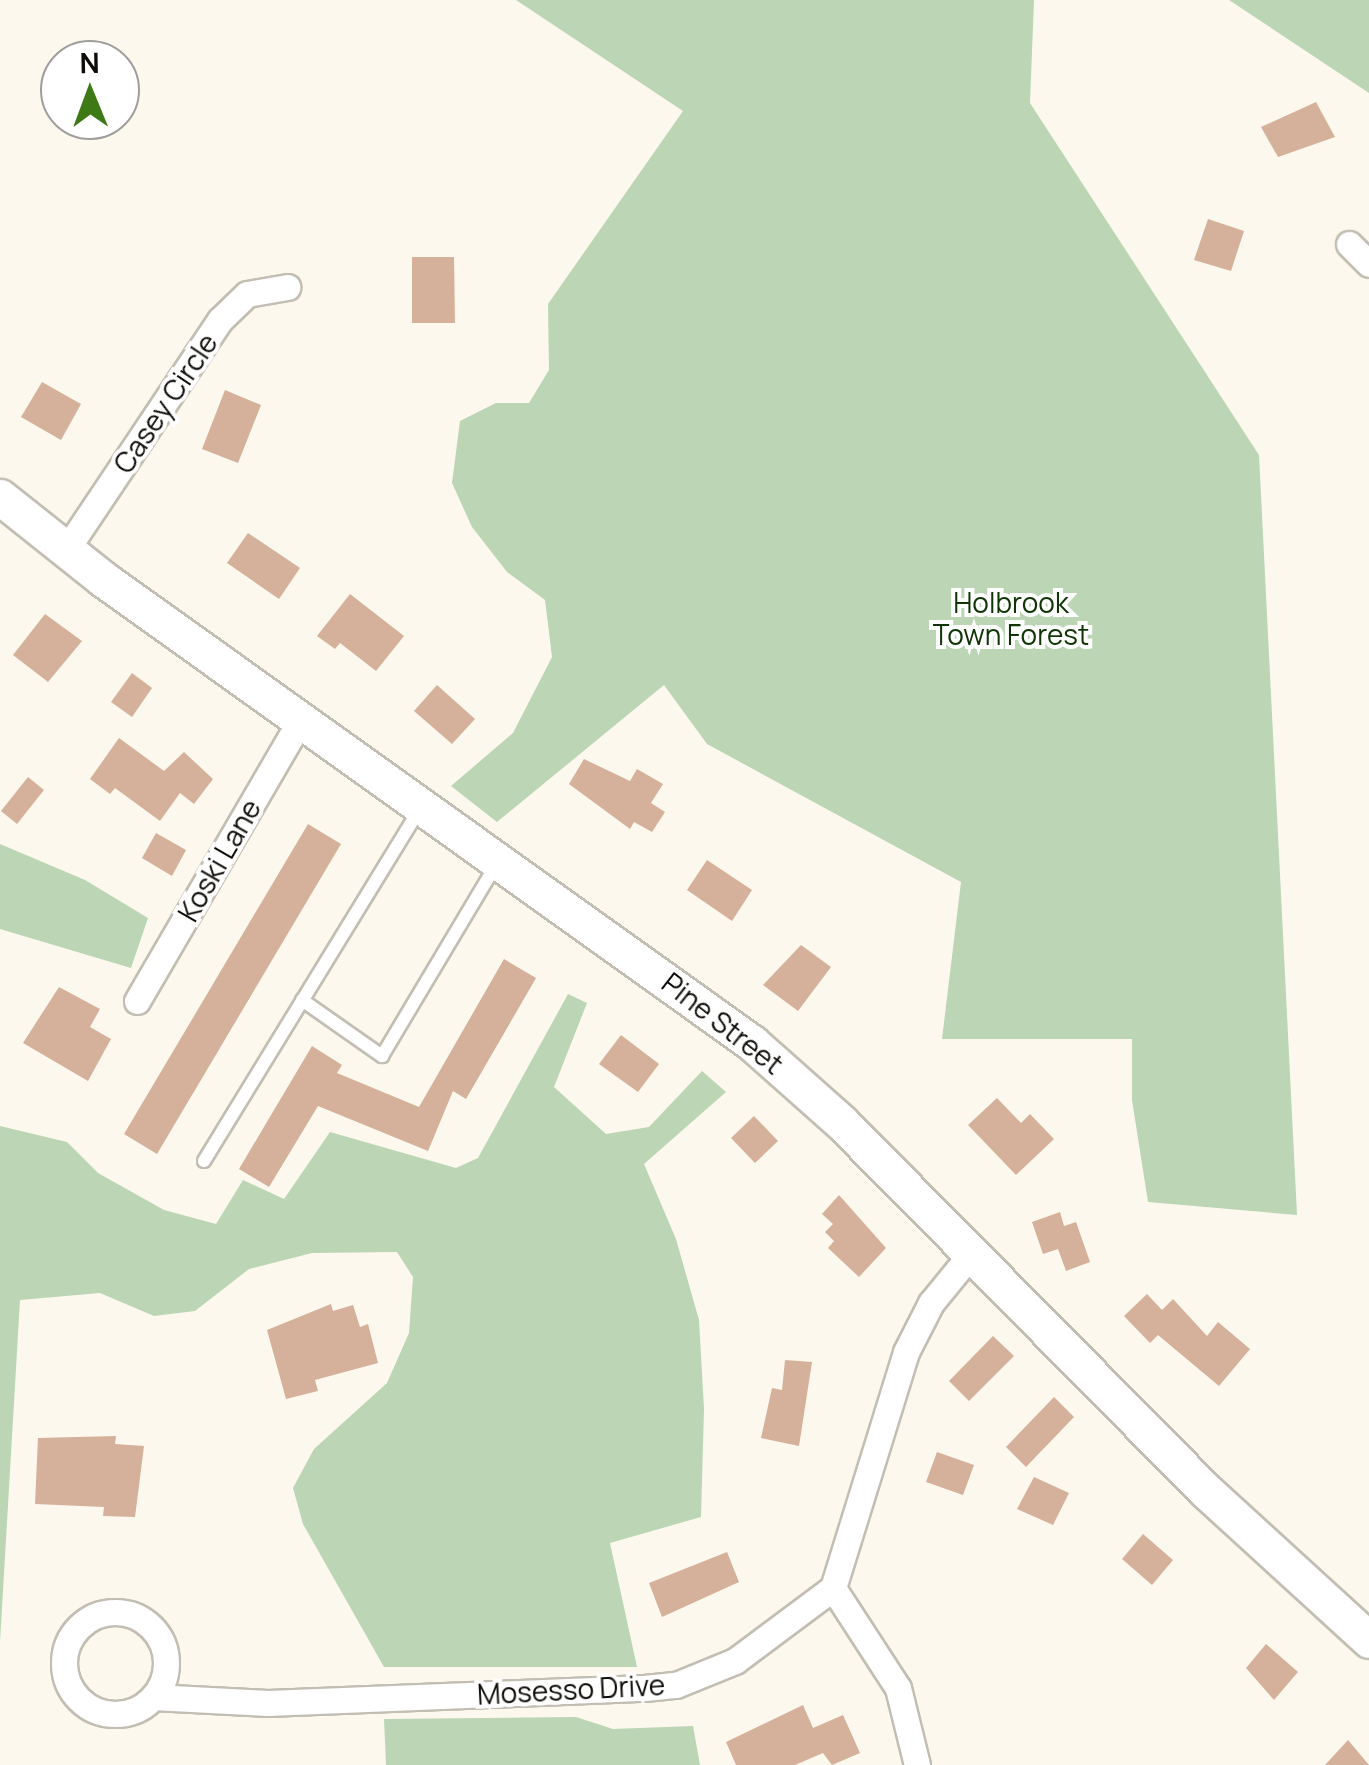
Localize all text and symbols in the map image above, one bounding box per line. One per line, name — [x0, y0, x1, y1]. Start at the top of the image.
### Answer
north arrow — [40, 40, 140, 140]
text: N — [79, 43, 100, 81]
street label: Casey Circle — [106, 327, 224, 479]
park label: Holbrook Town Forest — [933, 585, 1089, 651]
street label: Koski Lane — [171, 793, 267, 927]
street label: Pine Street — [656, 965, 790, 1081]
street label: Mosesso Drive — [476, 1667, 666, 1711]

